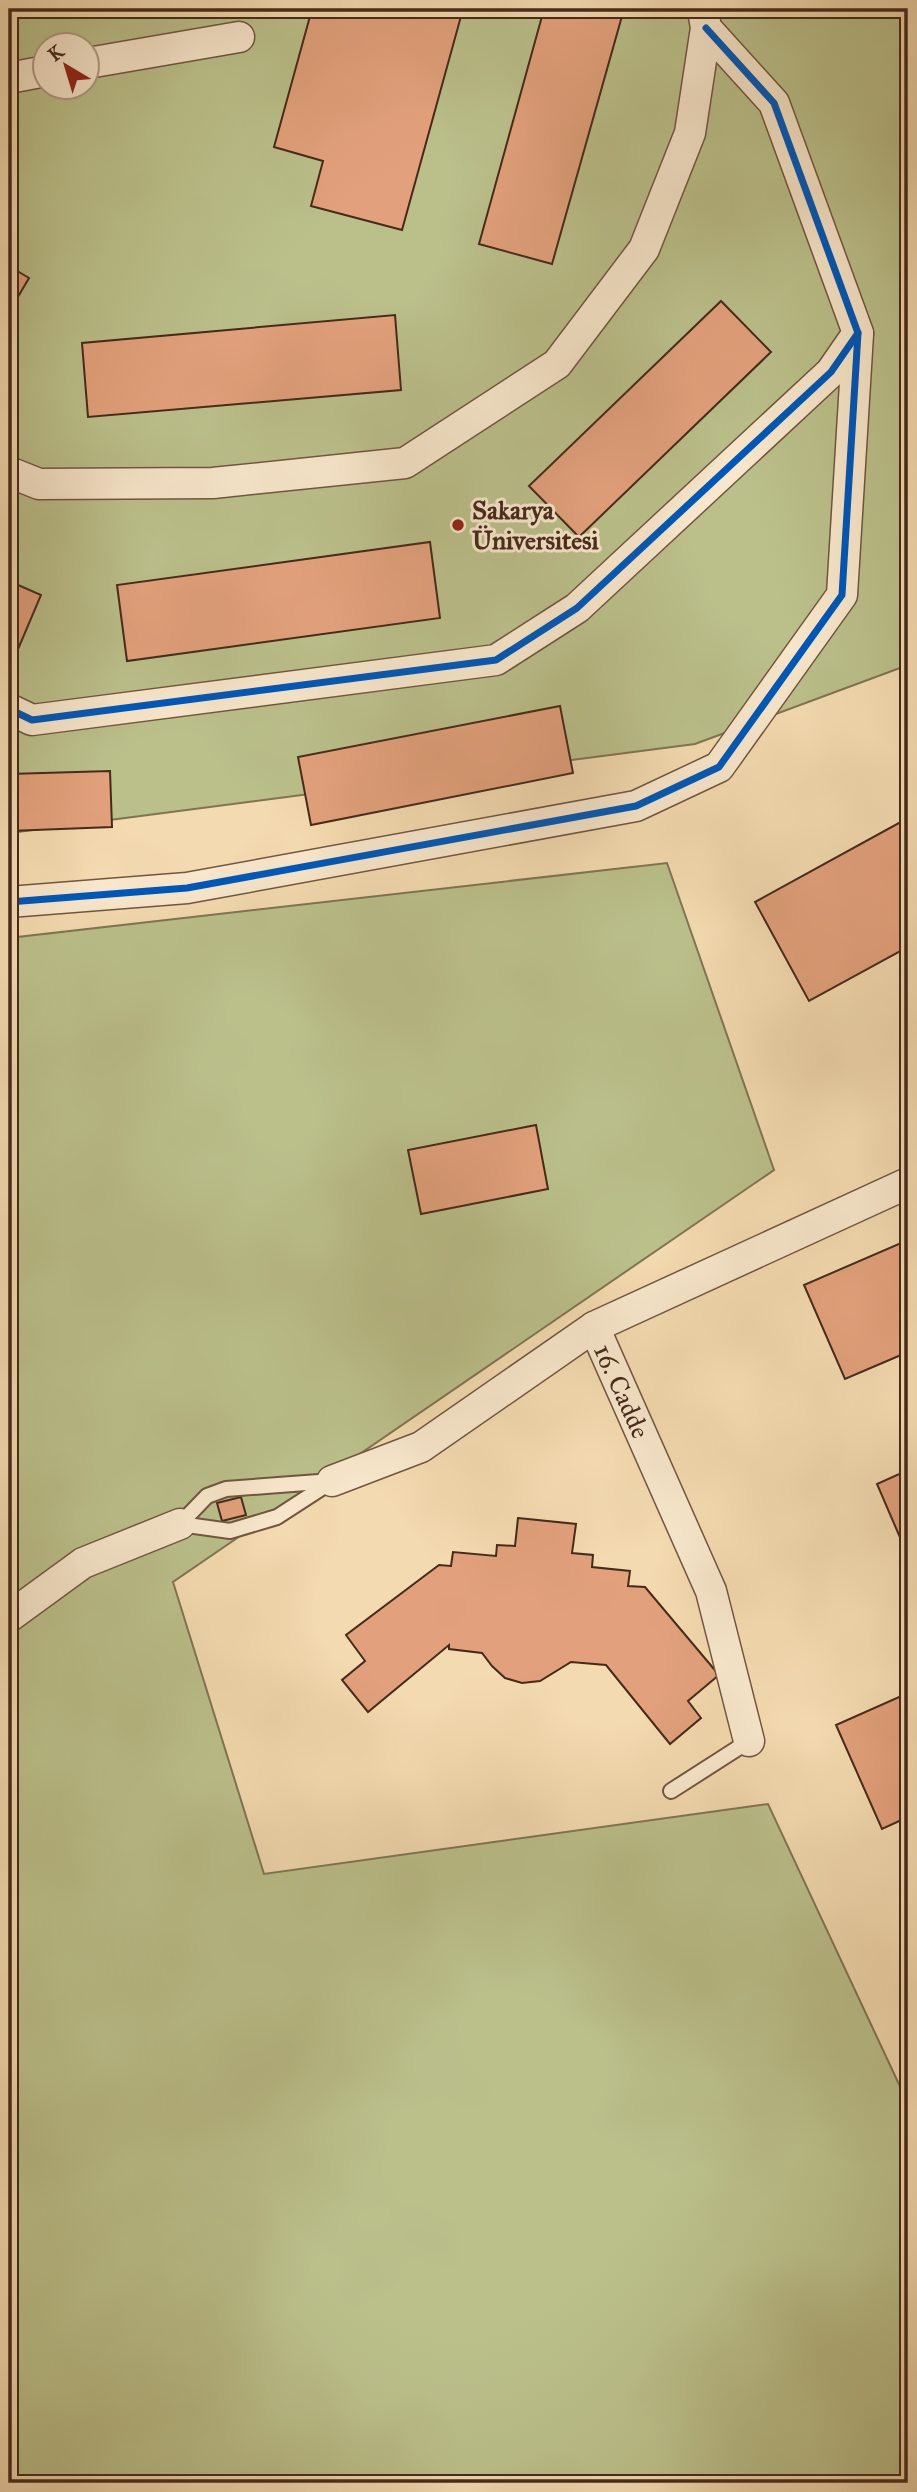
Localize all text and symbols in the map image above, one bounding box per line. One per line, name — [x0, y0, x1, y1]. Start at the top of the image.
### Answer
north arrow — [32, 32, 102, 102]
text: K — [43, 39, 69, 66]
place label: Sakarya Üniversitesi — [472, 494, 600, 556]
marker: Sakarya Üniversitesi — [450, 517, 466, 533]
street label: 16. Cadde — [587, 1339, 657, 1443]

